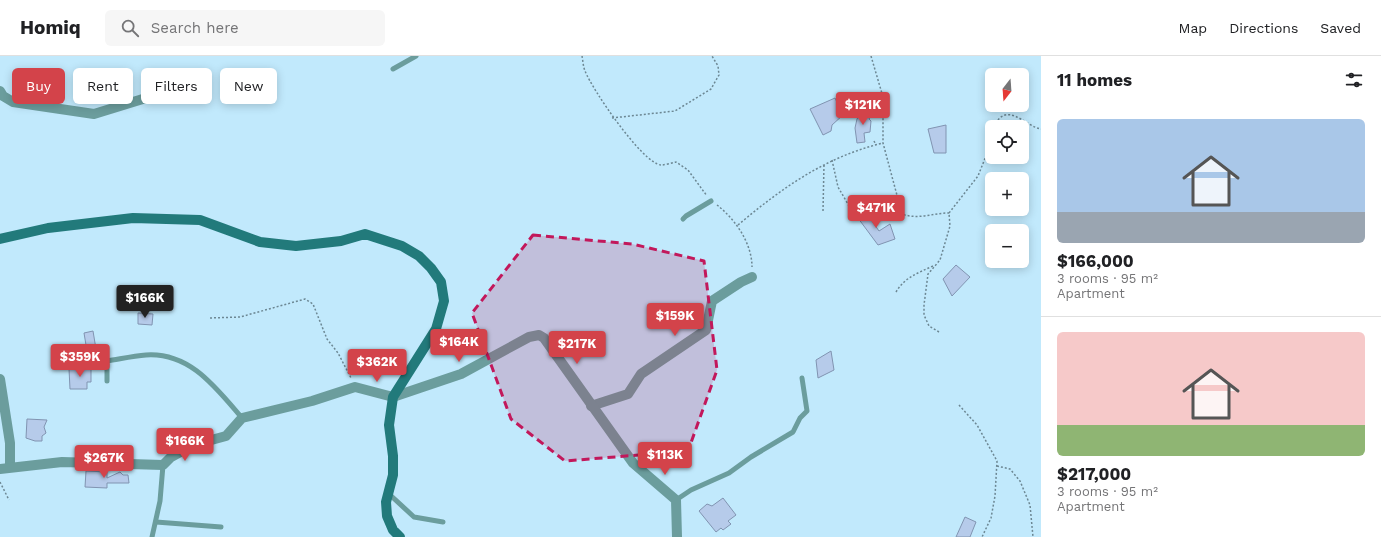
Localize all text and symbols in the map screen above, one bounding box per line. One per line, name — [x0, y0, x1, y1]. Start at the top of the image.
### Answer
search box — [105, 10, 385, 46]
text: Homiq — [20, 16, 81, 39]
icon: search — [119, 17, 141, 39]
text: Search here — [151, 19, 239, 37]
text: Map — [1179, 20, 1207, 36]
text: Directions — [1229, 20, 1298, 36]
text: Saved — [1320, 20, 1361, 36]
chip: Buy — [12, 68, 65, 104]
chip: Rent — [73, 68, 133, 104]
chip: Filters — [141, 68, 212, 104]
chip: New — [220, 68, 277, 104]
north arrow — [985, 68, 1029, 112]
map controls — [985, 68, 1029, 268]
icon: filters — [1343, 69, 1365, 91]
text: 11 homes — [1057, 70, 1132, 90]
pin: $121K — [835, 92, 891, 126]
text: $121K — [845, 97, 881, 112]
button: locate — [985, 120, 1029, 164]
icon: home — [1175, 145, 1247, 217]
button: + — [985, 172, 1029, 216]
pin: $471K — [848, 195, 904, 229]
text: $471K — [857, 200, 895, 215]
button: − — [985, 224, 1029, 268]
text: $166,000 — [1057, 251, 1134, 271]
text: 3 rooms · 95 m² — [1057, 271, 1158, 286]
pin: $166K — [117, 285, 173, 319]
text: Apartment — [1057, 286, 1125, 301]
text: $166K — [126, 290, 164, 305]
pin: $159K — [647, 303, 703, 337]
text: $159K — [656, 308, 694, 323]
pin: $164K — [431, 329, 487, 363]
pin: $217K — [549, 331, 605, 365]
text: $164K — [439, 334, 479, 349]
text: $217K — [558, 336, 596, 351]
pin: $359K — [52, 344, 108, 378]
text: $359K — [60, 349, 100, 364]
pin: $362K — [349, 349, 405, 383]
text: $362K — [357, 354, 397, 369]
icon: home — [1175, 358, 1247, 430]
pin: $166K — [157, 428, 213, 462]
text: $166K — [166, 433, 204, 448]
pin: $113K — [637, 442, 693, 476]
pin: $267K — [76, 445, 132, 479]
text: $113K — [647, 447, 683, 462]
text: $267K — [84, 450, 124, 465]
text: $217,000 — [1057, 464, 1131, 484]
text: 3 rooms · 95 m² — [1057, 484, 1158, 499]
text: Apartment — [1057, 499, 1125, 514]

